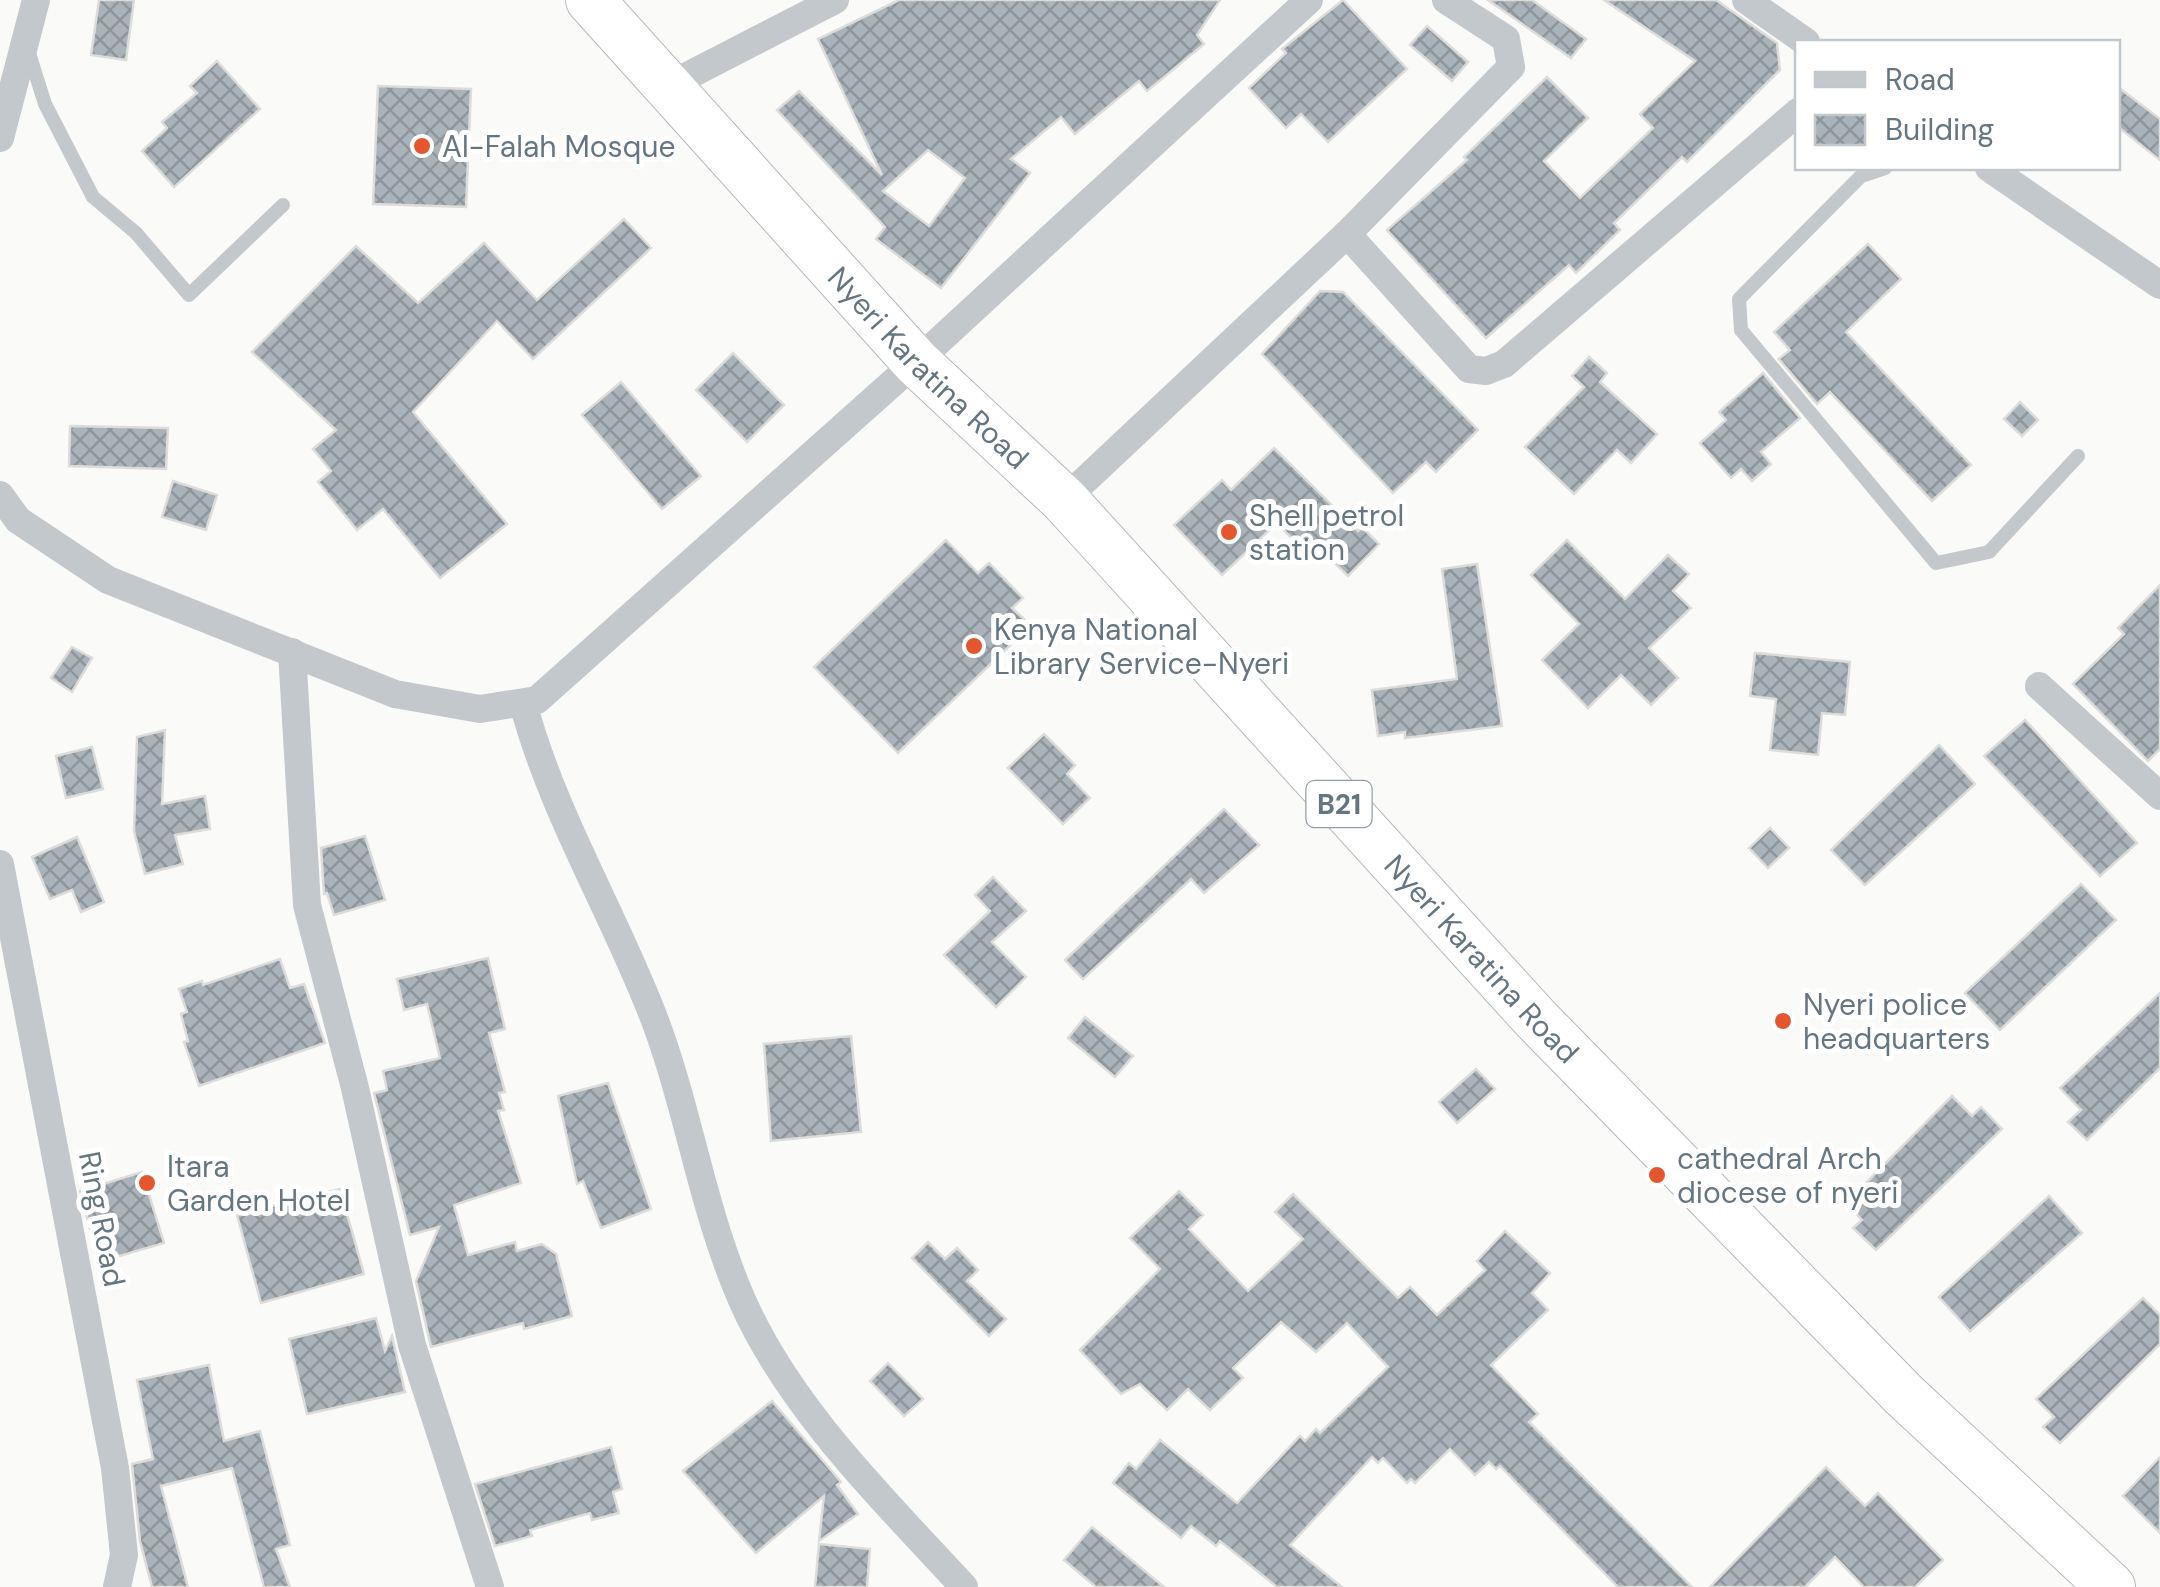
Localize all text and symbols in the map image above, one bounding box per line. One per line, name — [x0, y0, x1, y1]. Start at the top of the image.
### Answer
legend — [1795, 40, 2120, 170]
text: Road — [1885, 60, 1955, 99]
text: Building — [1885, 110, 1994, 149]
place label: Al-Falah Mosque — [442, 127, 676, 166]
marker: Al-Falah Mosque — [411, 135, 433, 157]
street label: Nyeri Karatina Road — [820, 258, 1037, 477]
place label: Shell petrol station — [1249, 496, 1404, 569]
marker: Shell petrol station — [1218, 521, 1240, 543]
place label: Kenya National Library Service-Nyeri — [994, 610, 1289, 683]
marker: Kenya National Library Service-Nyeri — [963, 635, 985, 657]
road number: B21 — [1306, 781, 1372, 827]
street label: Nyeri Karatina Road — [1376, 846, 1588, 1071]
place label: Nyeri police headquarters — [1803, 985, 1990, 1058]
marker: Nyeri police headquarters — [1772, 1010, 1794, 1032]
place label: cathedral Arch diocese of nyeri — [1677, 1139, 1898, 1212]
place label: Itara Garden Hotel — [167, 1147, 350, 1220]
street label: Ring Road — [70, 1148, 134, 1290]
marker: cathedral Arch diocese of nyeri — [1646, 1164, 1668, 1186]
marker: Itara Garden Hotel — [136, 1172, 158, 1194]

